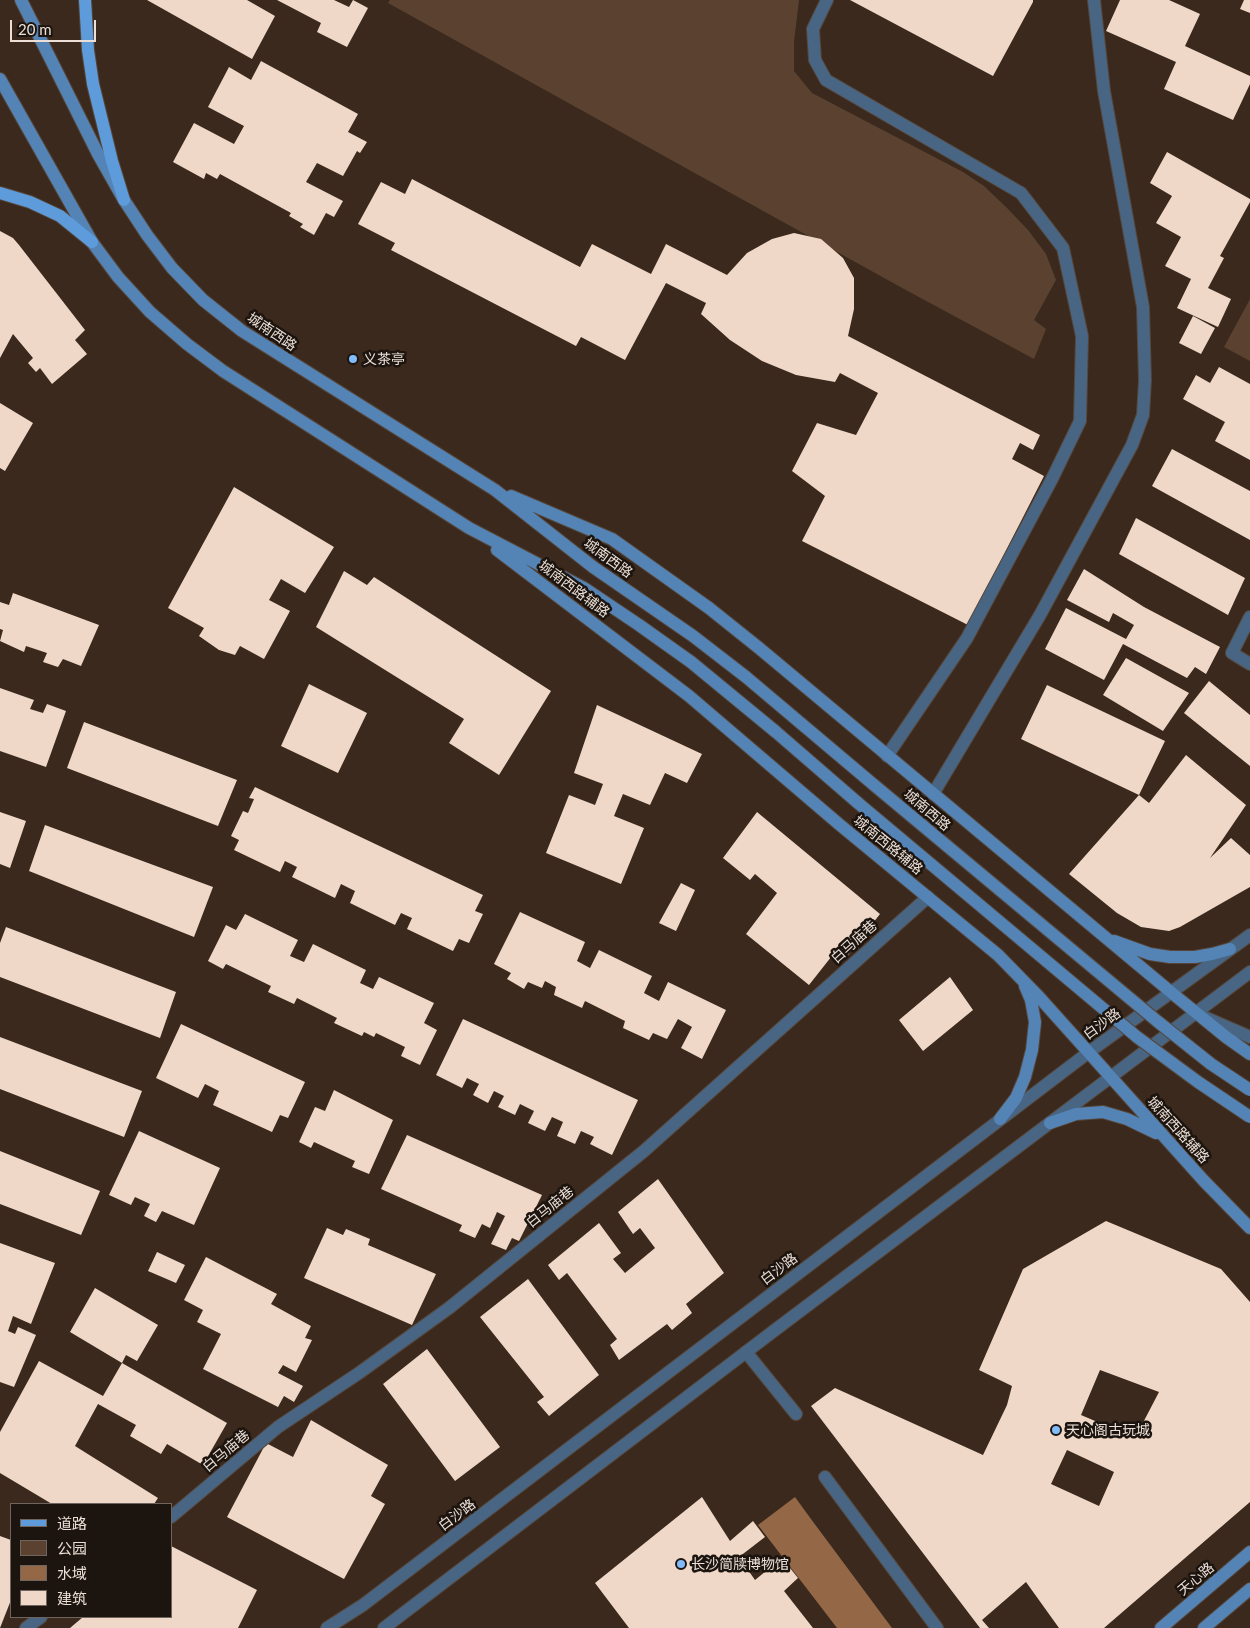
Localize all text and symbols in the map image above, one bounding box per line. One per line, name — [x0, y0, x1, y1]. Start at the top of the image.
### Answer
scale bar — [12, 10, 99, 42]
text: 20 m — [18, 20, 52, 38]
street label: 城南西路 — [244, 309, 300, 355]
place label: 义茶亭 — [363, 351, 405, 367]
marker: 义茶亭 — [347, 353, 359, 365]
street label: 城南西路 — [580, 535, 636, 581]
street label: 城南西路辅路 — [535, 557, 613, 621]
street label: 城南西路 — [900, 786, 954, 834]
street label: 城南西路辅路 — [850, 812, 926, 878]
street label: 白马庙巷 — [828, 917, 880, 967]
street label: 白沙路 — [1080, 1005, 1124, 1043]
street label: 城南西路辅路 — [1144, 1093, 1212, 1167]
street label: 白马庙巷 — [523, 1183, 577, 1231]
street label: 白沙路 — [757, 1250, 801, 1288]
place label: 天心阁古玩城 — [1066, 1422, 1150, 1438]
marker: 天心阁古玩城 — [1050, 1424, 1062, 1436]
street label: 白马庙巷 — [199, 1427, 253, 1475]
street label: 白沙路 — [435, 1496, 479, 1534]
legend — [10, 1503, 172, 1618]
text: 道路 — [57, 1514, 87, 1532]
text: 公园 — [57, 1539, 87, 1557]
place label: 长沙简牍博物馆 — [691, 1556, 789, 1572]
marker: 长沙简牍博物馆 — [675, 1558, 687, 1570]
street label: 天心路 — [1175, 1559, 1217, 1599]
text: 水域 — [57, 1564, 87, 1582]
text: 建筑 — [57, 1589, 87, 1607]

